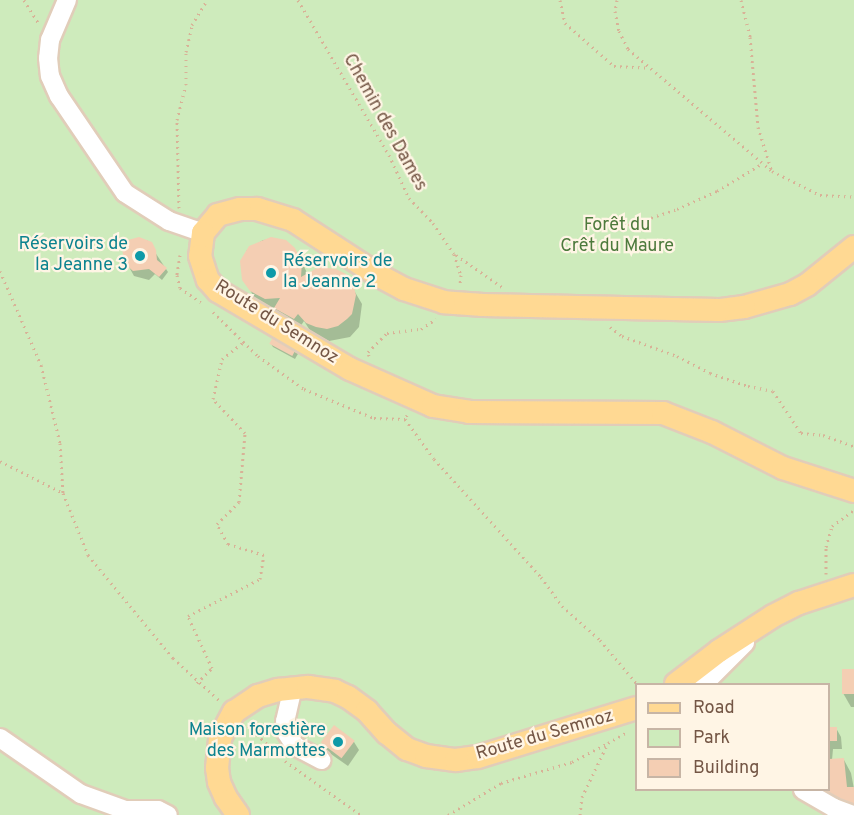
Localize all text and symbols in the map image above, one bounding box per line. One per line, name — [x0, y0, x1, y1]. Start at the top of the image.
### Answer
street label: Chemin des Dames — [337, 51, 431, 195]
park label: Forêt du Crêt du Maure — [560, 216, 674, 258]
place label: Réservoirs de la Jeanne 3 — [18, 235, 128, 278]
marker: Réservoirs de la Jeanne 3 — [133, 249, 147, 263]
place label: Réservoirs de la Jeanne 2 — [283, 252, 393, 294]
marker: Réservoirs de la Jeanne 2 — [264, 266, 278, 280]
street label: Route du Semnoz — [210, 276, 342, 370]
legend — [635, 683, 830, 791]
text: Road — [693, 697, 735, 720]
street label: Route du Semnoz — [474, 706, 616, 766]
place label: Maison forestière des Marmottes — [189, 721, 326, 764]
text: Park — [693, 727, 730, 750]
marker: Maison forestière des Marmottes — [331, 735, 345, 749]
text: Building — [693, 757, 759, 780]

